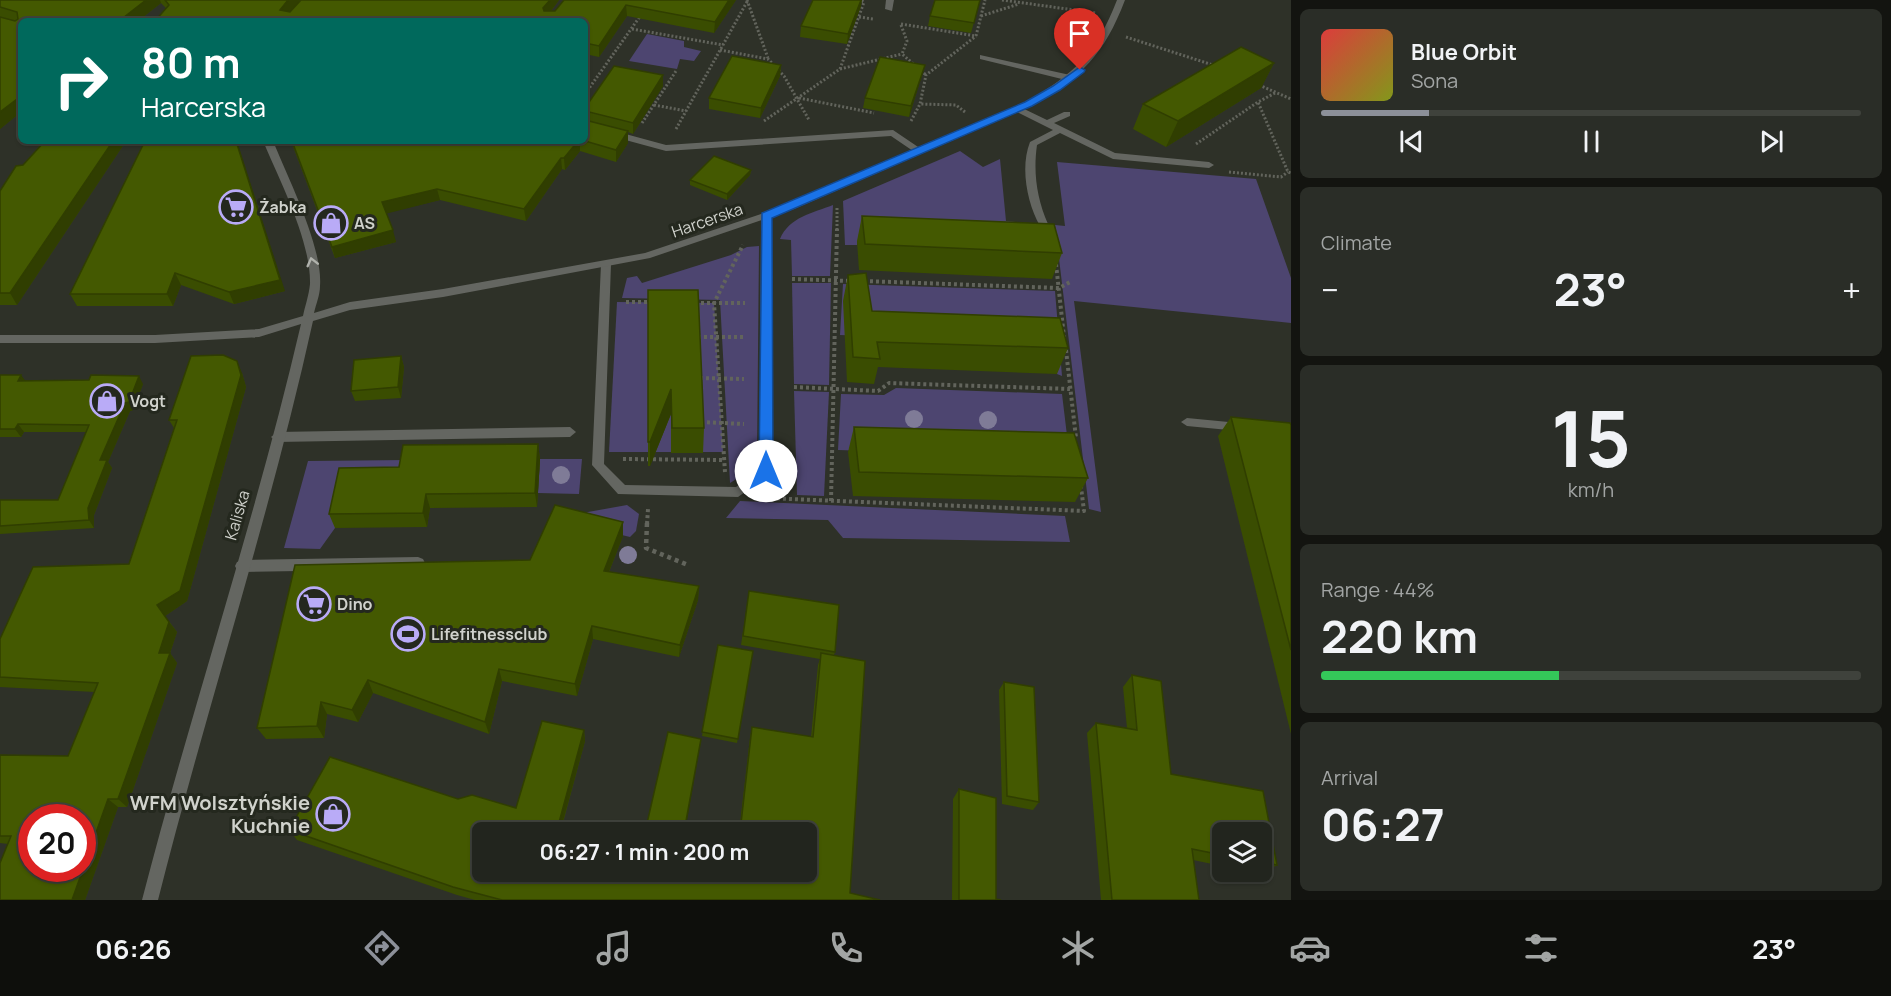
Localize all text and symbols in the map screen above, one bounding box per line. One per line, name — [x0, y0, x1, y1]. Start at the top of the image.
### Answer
pin — [1054, 8, 1105, 70]
icon: arrive — [1063, 17, 1096, 50]
text: 80 m — [141, 33, 241, 91]
text: Blue Orbit — [1411, 37, 1517, 67]
icon: right — [42, 42, 120, 120]
text: Sona — [1411, 67, 1458, 94]
text: Harcerska — [141, 88, 266, 125]
icon: previous — [1395, 125, 1428, 158]
icon: pause — [1575, 125, 1608, 158]
icon: next — [1755, 125, 1788, 158]
supermarket icon: Żabka — [218, 189, 254, 225]
place label: Żabka — [259, 196, 307, 218]
street label: Harcerska — [668, 198, 746, 242]
shop icon: AS — [313, 205, 349, 241]
place label: AS — [354, 212, 375, 234]
text: Climate — [1321, 229, 1392, 256]
one-way arrow — [307, 257, 320, 267]
text: 23° — [1554, 258, 1627, 320]
text: − — [1321, 267, 1339, 312]
text: + — [1842, 267, 1861, 312]
shop icon: Vogt — [89, 383, 125, 419]
text: 15 — [1551, 384, 1631, 490]
place label: Vogt — [130, 390, 166, 412]
position arrow — [734, 439, 798, 503]
text: km/h — [1568, 476, 1614, 503]
street label: Kaliska — [219, 487, 255, 543]
text: Range · 44% — [1321, 576, 1434, 603]
supermarket icon: Dino — [296, 586, 332, 622]
place label: Dino — [337, 593, 373, 615]
text: 220 km — [1321, 605, 1478, 667]
sports icon: Lifefitnessclub — [390, 616, 426, 652]
place label: Lifefitnessclub — [431, 623, 547, 645]
text: Arrival — [1321, 764, 1378, 791]
place label: WFM Wolsztyńskie Kuchnie — [130, 789, 310, 839]
text: 06:27 — [1321, 793, 1445, 855]
shop icon: WFM Wolsztyńskie Kuchnie — [315, 796, 351, 832]
speed limit sign: 20 — [18, 804, 96, 882]
map controls — [1212, 822, 1272, 882]
button: layers — [1212, 822, 1272, 882]
text: 06:27 · 1 min · 200 m — [540, 837, 749, 867]
icon: directions — [361, 927, 403, 969]
icon: music — [593, 927, 635, 969]
icon: phone — [825, 927, 867, 969]
icon: climate — [1057, 927, 1099, 969]
icon: car — [1289, 927, 1331, 969]
icon: filters — [1520, 927, 1562, 969]
text: 06:26 — [95, 930, 172, 967]
text: 23° — [1752, 930, 1796, 967]

